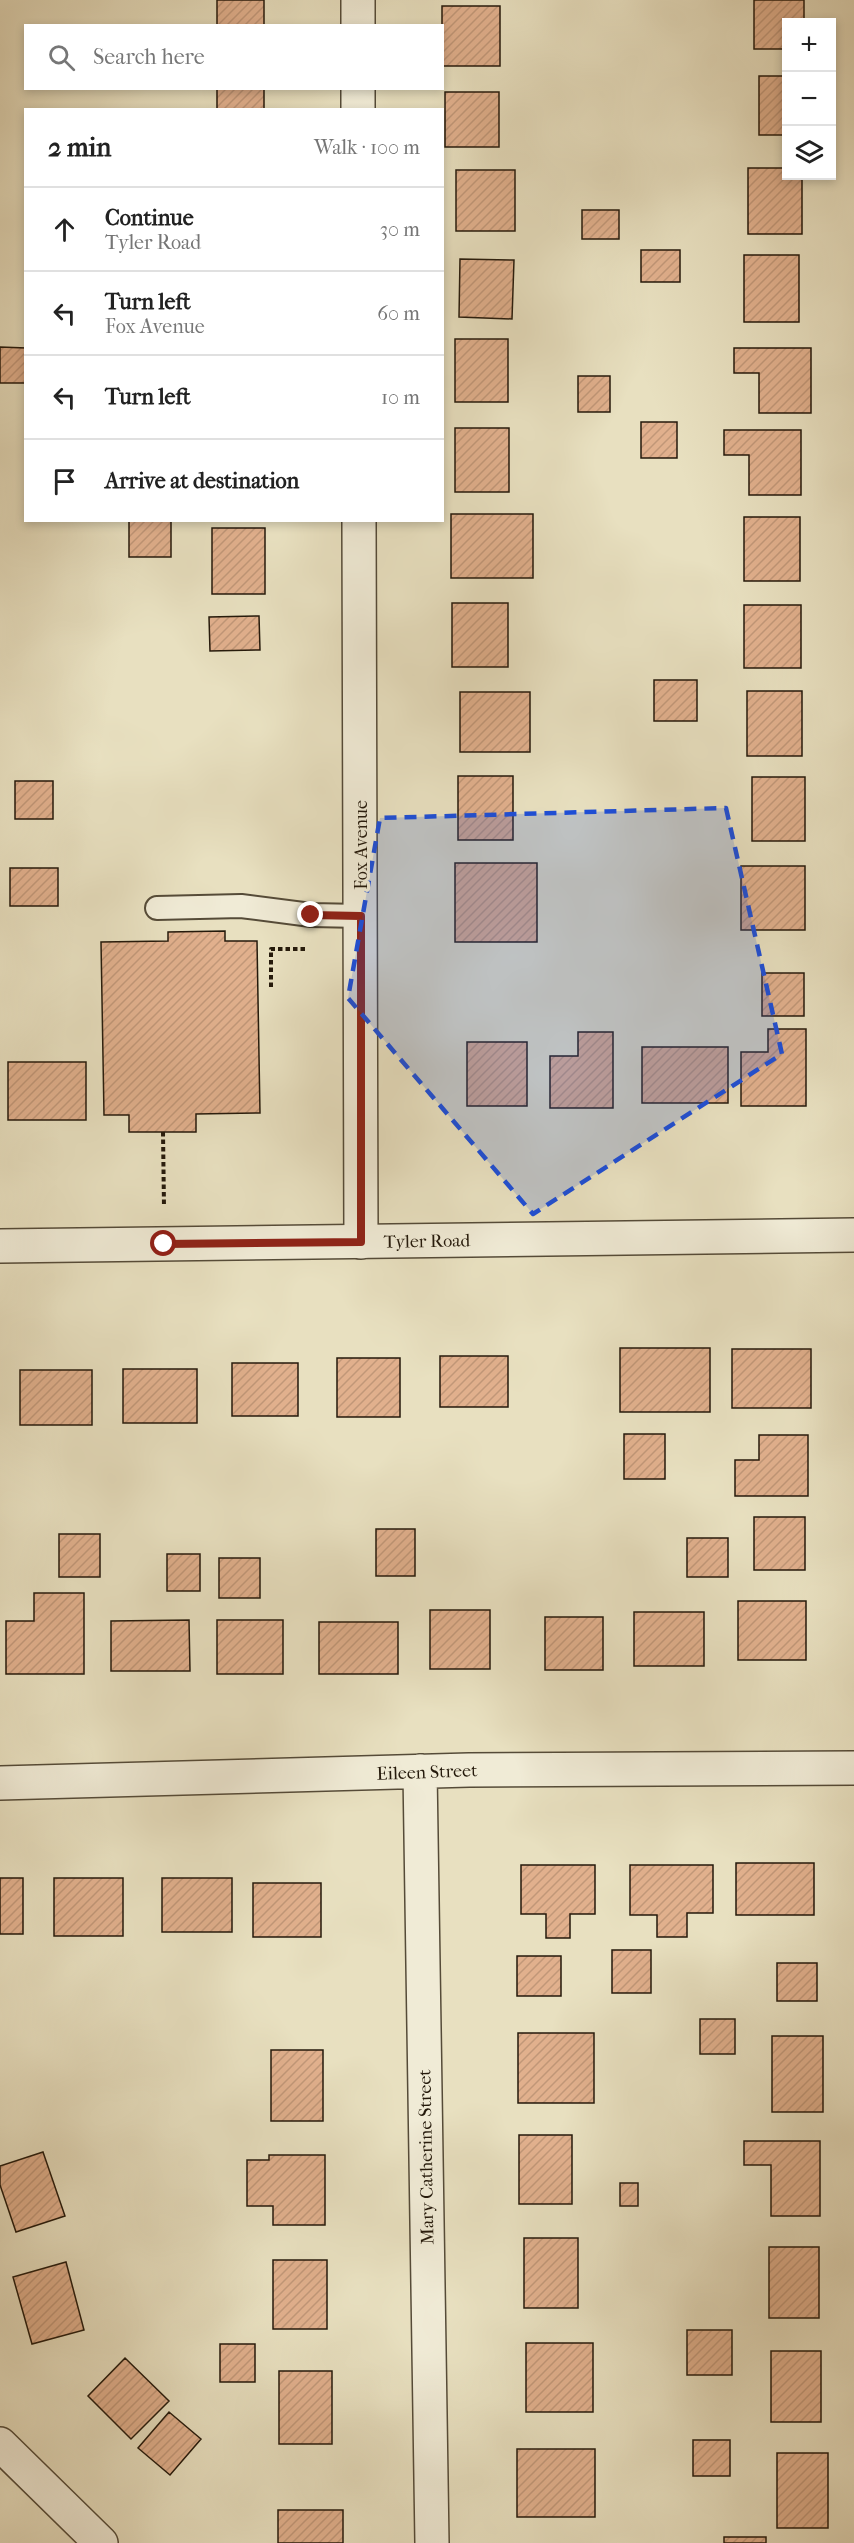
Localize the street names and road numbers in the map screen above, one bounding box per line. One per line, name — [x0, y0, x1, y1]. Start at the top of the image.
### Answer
street label: Fox Avenue — [351, 800, 372, 890]
street label: Tyler Road — [384, 1230, 471, 1253]
street label: Eileen Street — [376, 1760, 478, 1785]
street label: Mary Catherine Street — [414, 2069, 439, 2245]

